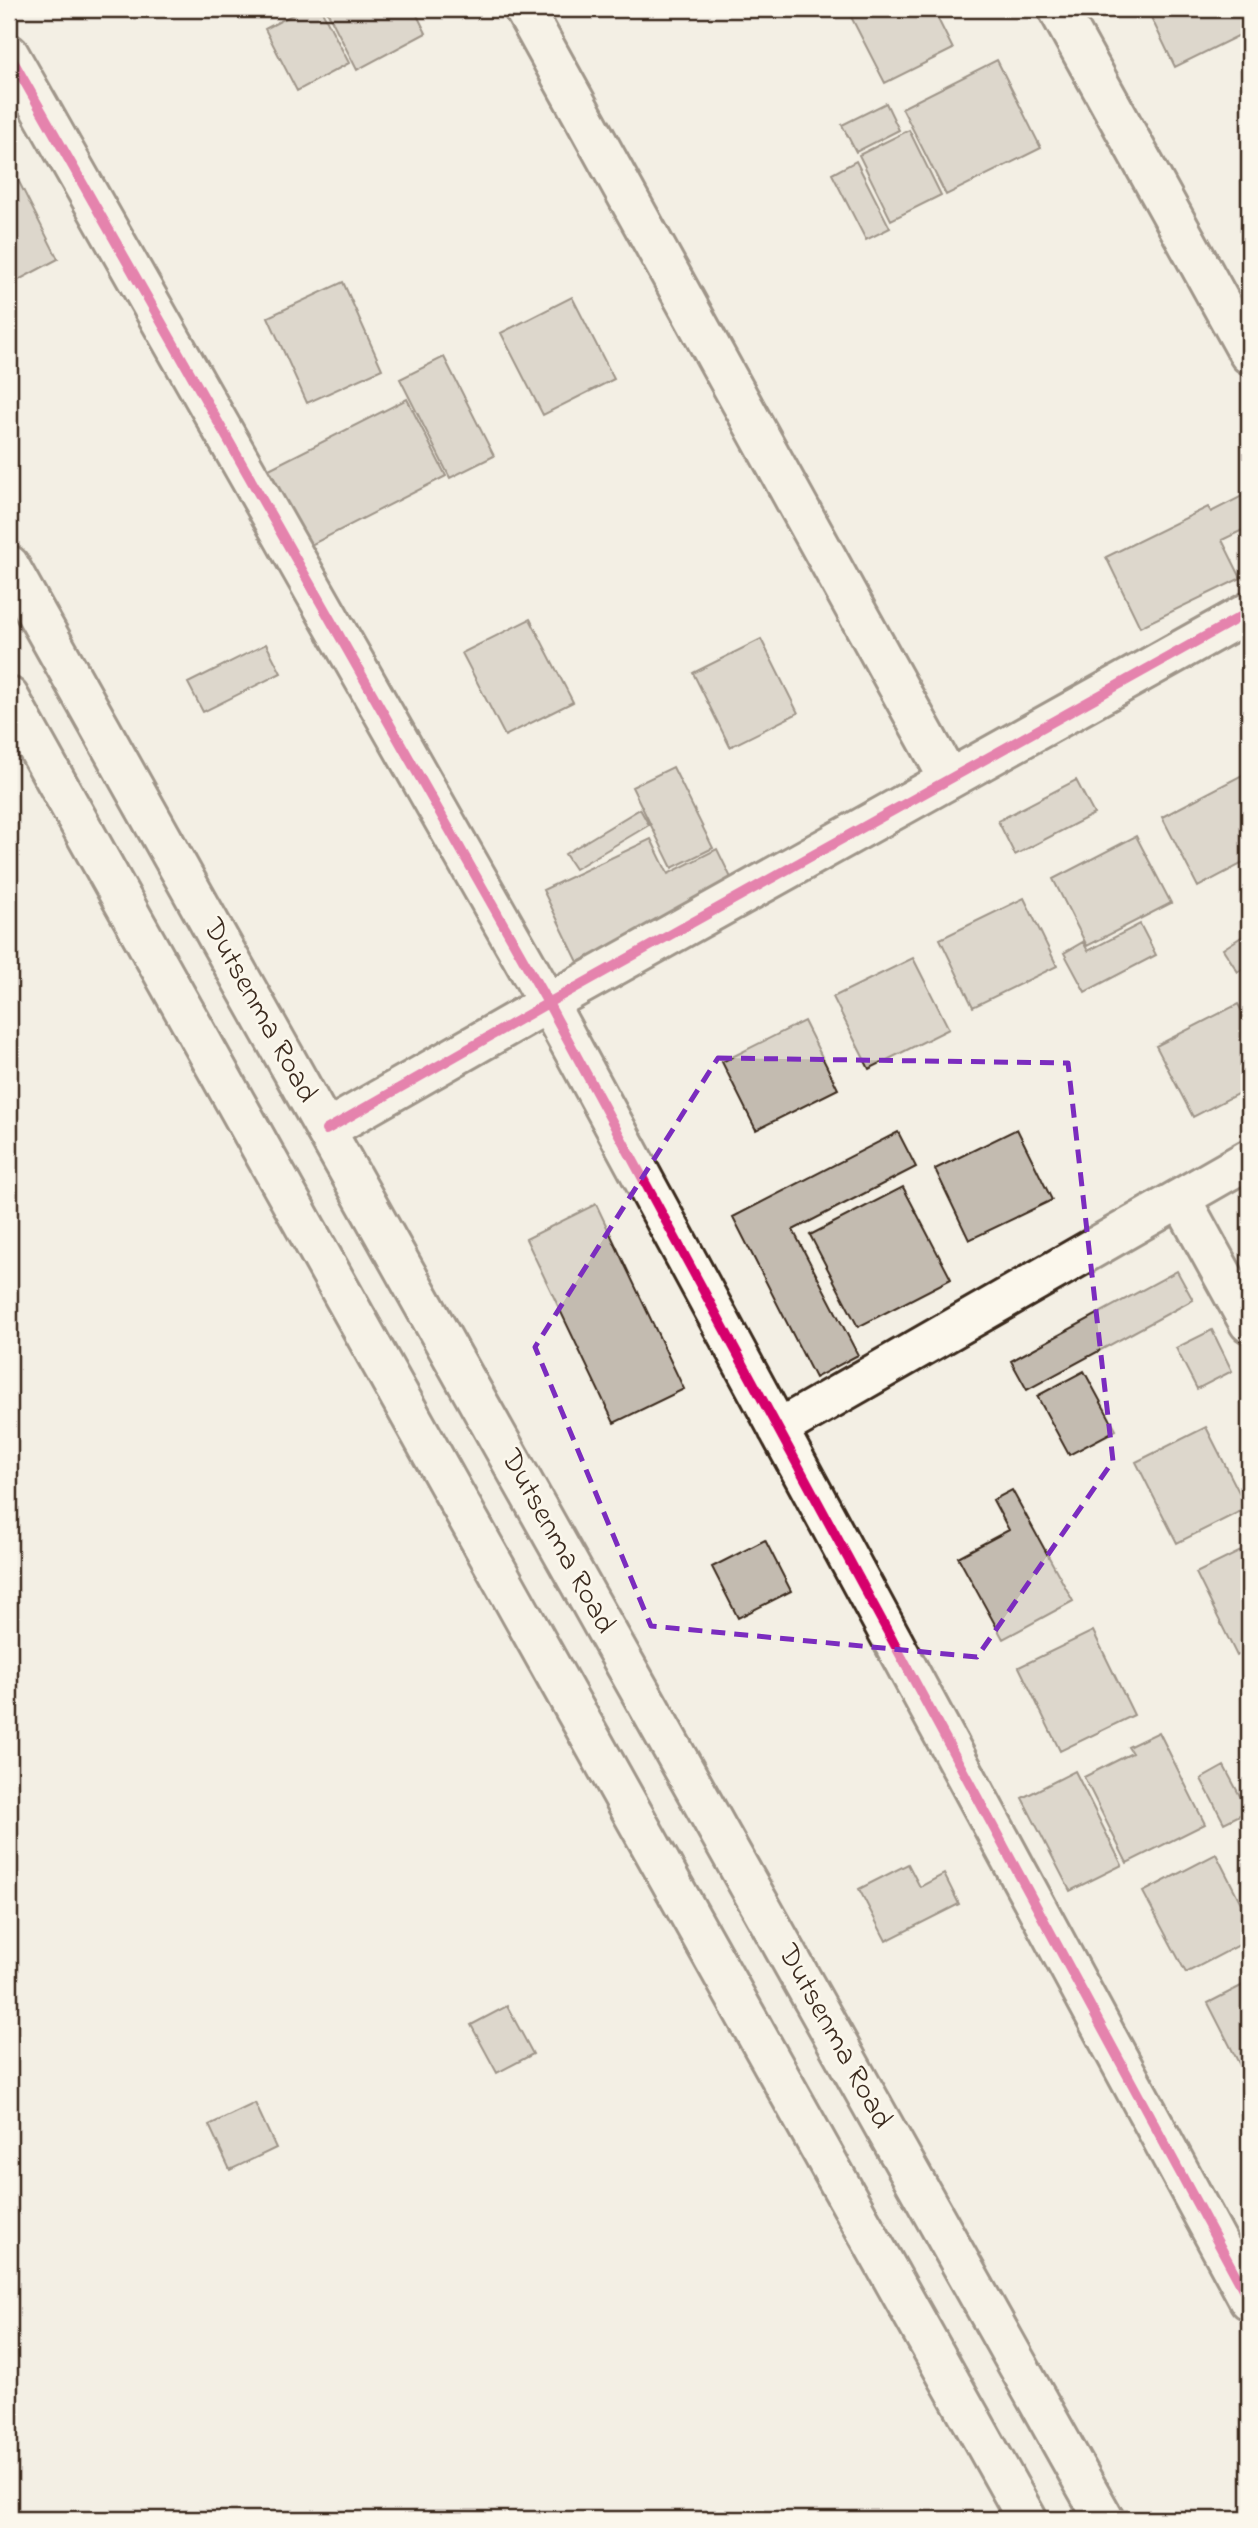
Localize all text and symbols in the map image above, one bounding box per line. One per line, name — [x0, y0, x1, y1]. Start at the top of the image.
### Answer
street label: Dutsenma Road — [190, 910, 328, 1111]
street label: Dutsenma Road — [488, 1441, 626, 1642]
street label: Dutsenma Road — [765, 1936, 903, 2137]

